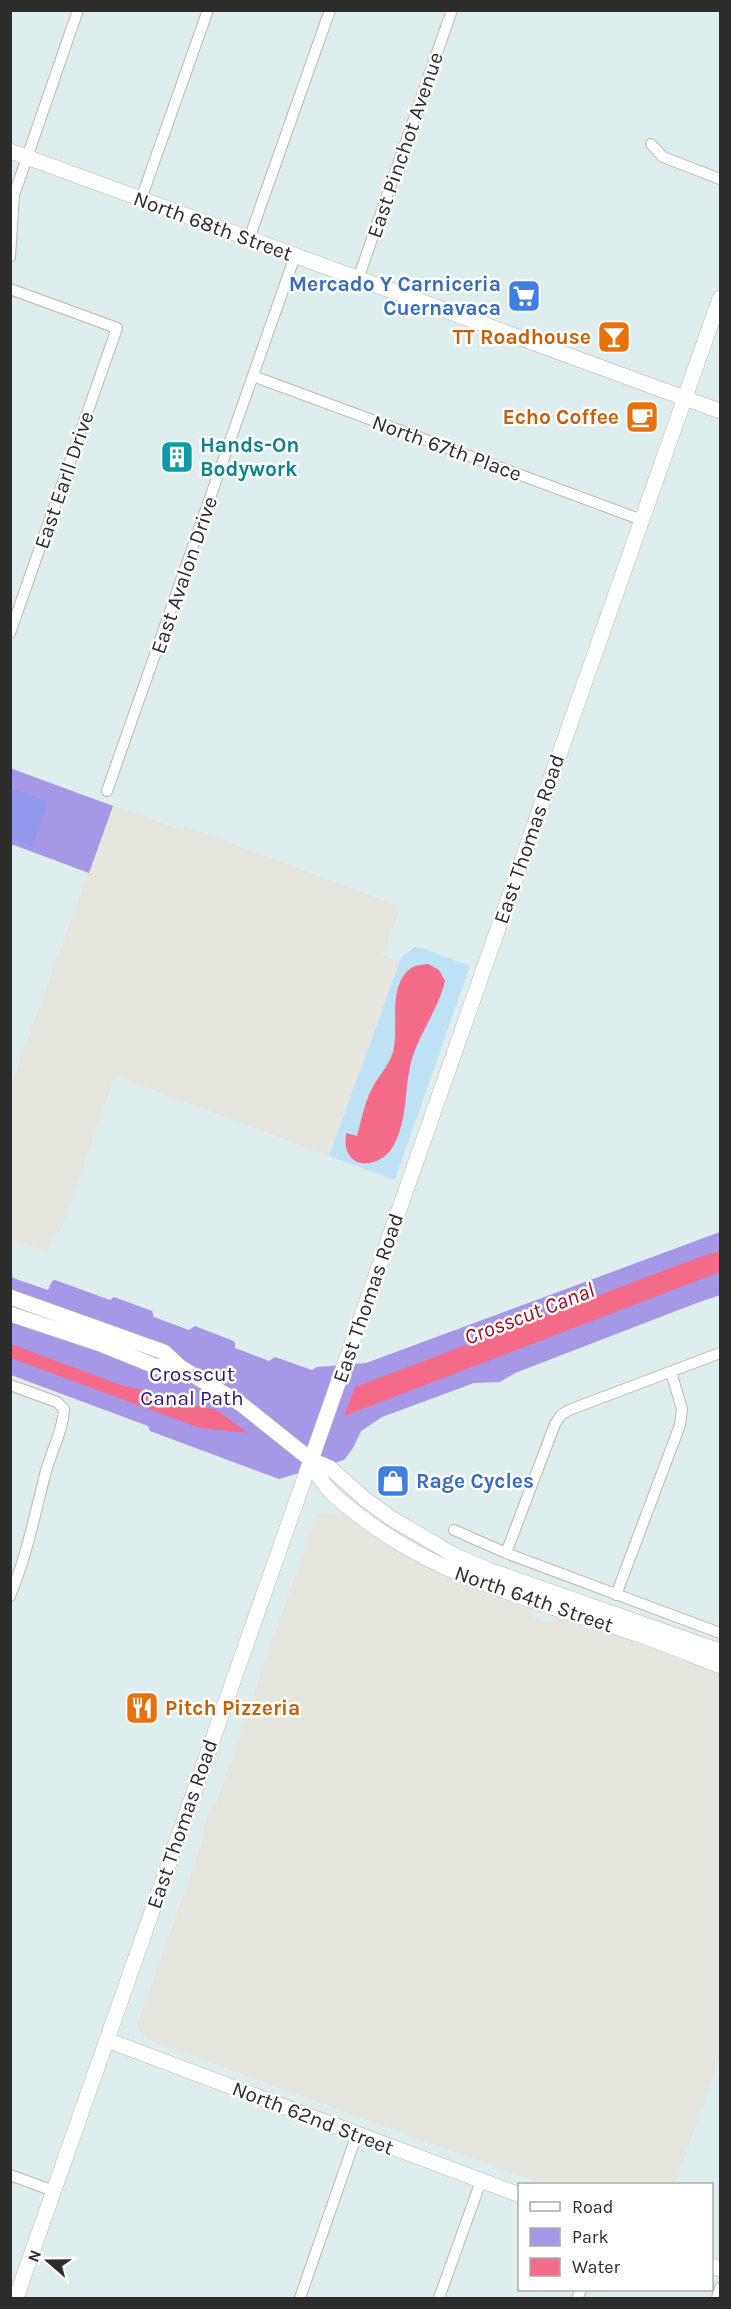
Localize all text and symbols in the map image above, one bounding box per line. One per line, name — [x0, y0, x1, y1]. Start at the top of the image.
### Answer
street label: East Pinchot Avenue — [362, 49, 448, 241]
street label: North 68th Street — [130, 186, 296, 266]
place label: Mercado Y Carniceria Cuernavaca — [289, 272, 501, 320]
supermarket icon: Mercado Y Carniceria Cuernavaca — [506, 278, 542, 314]
bar icon: TT Roadhouse — [596, 319, 632, 355]
place label: TT Roadhouse — [452, 325, 591, 349]
cafe icon: Echo Coffee — [624, 399, 660, 435]
place label: Echo Coffee — [502, 405, 619, 429]
street label: East Earll Drive — [29, 408, 99, 552]
street label: North 67th Place — [369, 410, 525, 486]
place label: Hands-On Bodywork — [200, 433, 299, 481]
building icon: Hands-On Bodywork — [159, 439, 195, 475]
street label: East Avalon Drive — [146, 493, 222, 657]
street label: East Thomas Road — [489, 751, 569, 927]
street label: East Thomas Road — [328, 1210, 408, 1386]
water label: Crosscut Canal — [461, 1277, 598, 1351]
park label: Crosscut Canal Path — [140, 1362, 244, 1410]
shop icon: Rage Cycles — [375, 1463, 411, 1499]
place label: Rage Cycles — [416, 1469, 534, 1493]
street label: North 64th Street — [452, 1561, 616, 1637]
restaurant icon: Pitch Pizzeria — [124, 1690, 160, 1726]
place label: Pitch Pizzeria — [165, 1696, 300, 1720]
street label: East Thomas Road — [142, 1736, 222, 1912]
street label: North 62nd Street — [229, 2076, 397, 2160]
legend — [518, 2183, 713, 2291]
text: Road — [572, 2196, 613, 2218]
text: Park — [572, 2226, 609, 2248]
north arrow — [18, 2231, 78, 2291]
text: N — [23, 2247, 45, 2265]
text: Water — [572, 2256, 620, 2278]

